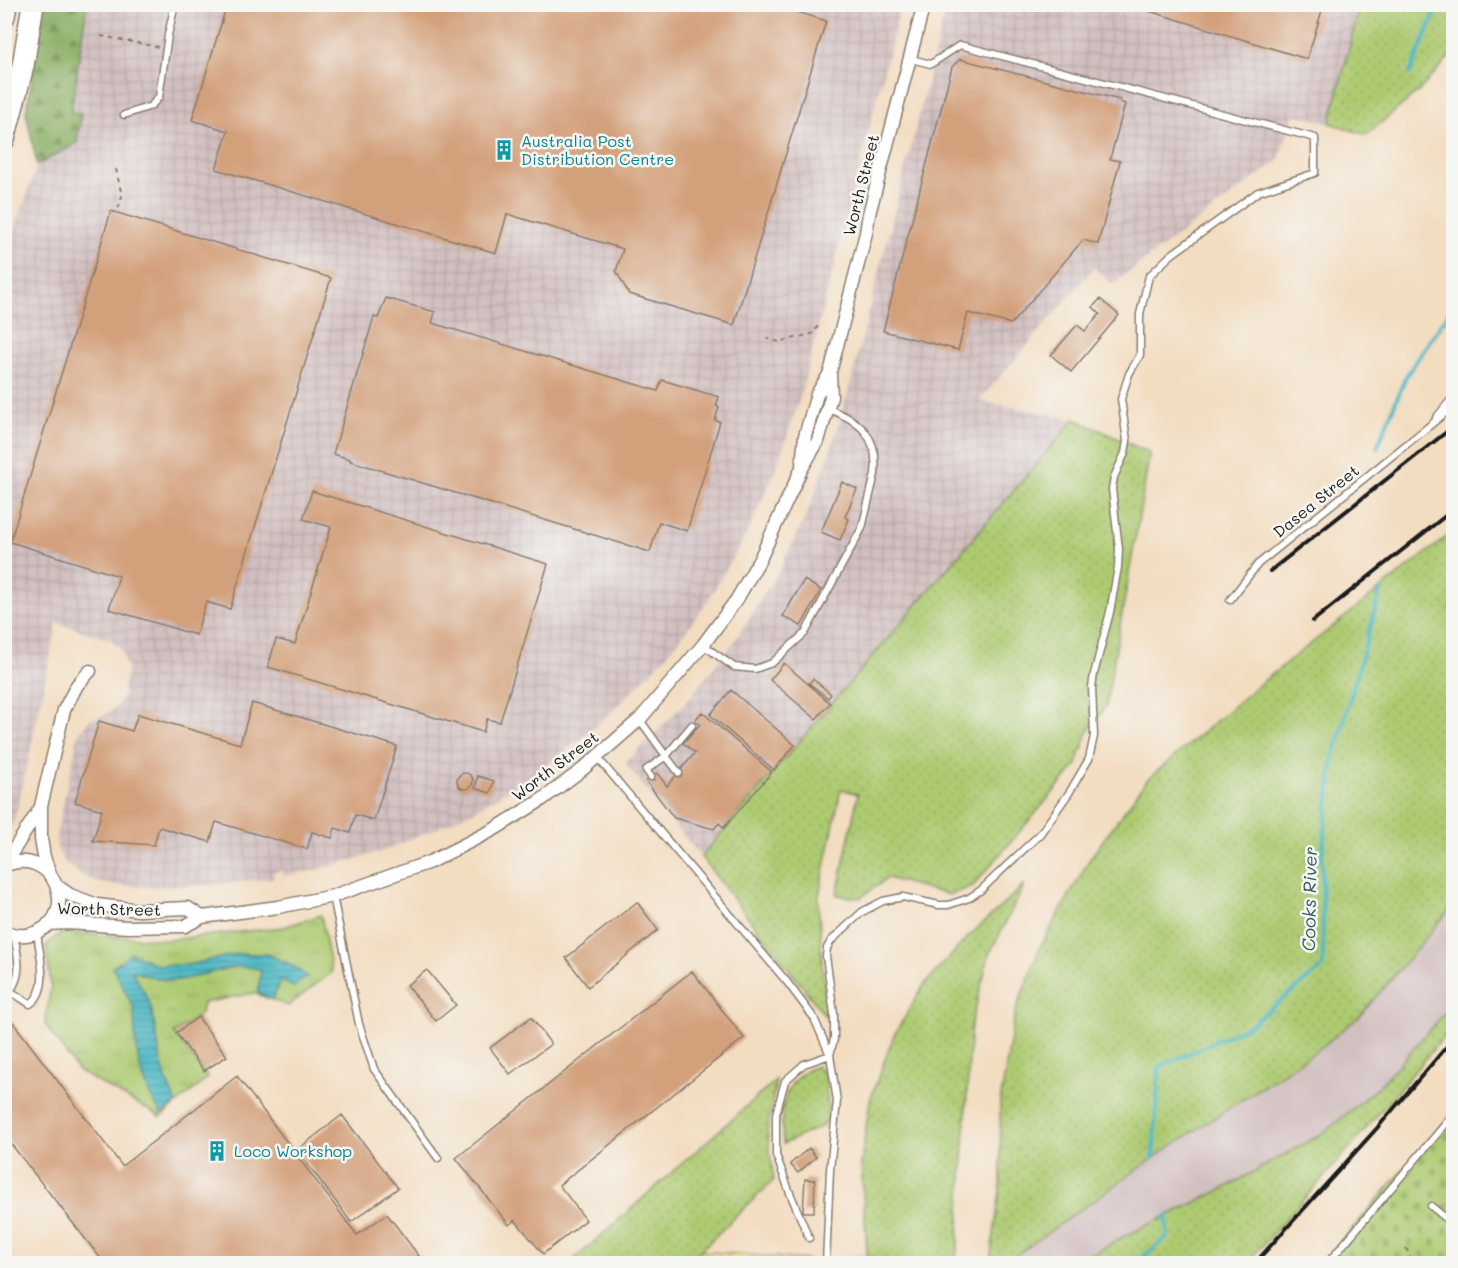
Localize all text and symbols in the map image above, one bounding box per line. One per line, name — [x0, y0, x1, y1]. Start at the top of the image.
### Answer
place label: Australia Post Distribution Centre — [521, 130, 674, 169]
street label: Worth Street — [838, 132, 883, 238]
building icon: Australia Post Distribution Centre — [492, 138, 516, 162]
street label: Dasea Street — [1268, 460, 1363, 542]
street label: Worth Street — [507, 726, 602, 805]
water label: Cooks River — [1296, 846, 1322, 952]
street label: Worth Street — [57, 897, 161, 920]
building icon: Loco Workshop — [205, 1139, 229, 1163]
place label: Loco Workshop — [234, 1140, 352, 1161]

